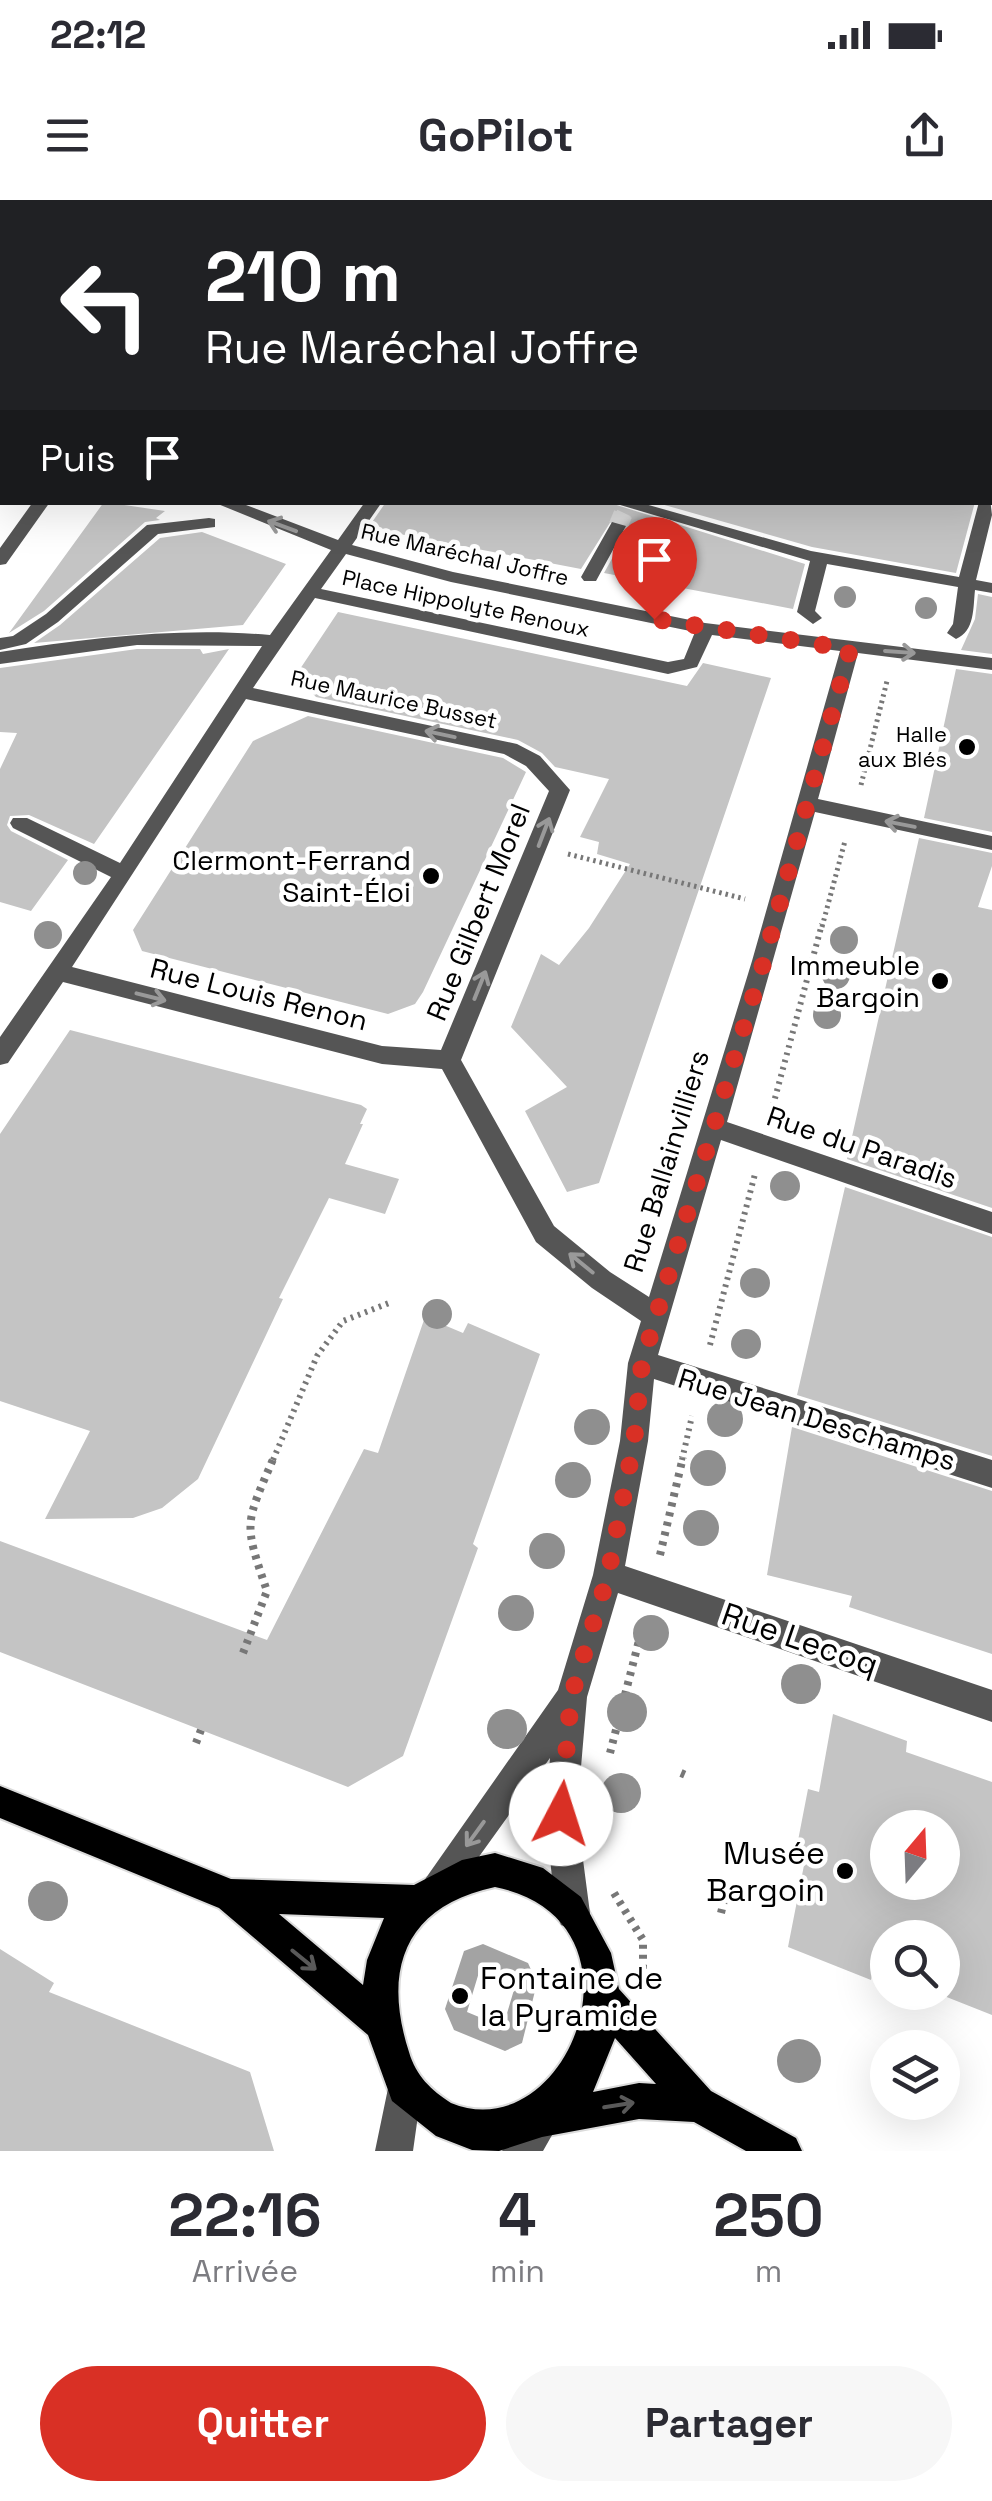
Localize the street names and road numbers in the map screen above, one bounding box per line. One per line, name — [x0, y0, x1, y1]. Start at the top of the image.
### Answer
street label: Rue Maréchal Joffre — [358, 516, 572, 592]
street label: Place Hippolyte Renoux — [340, 563, 592, 643]
street label: Rue Maurice Busset — [288, 663, 500, 735]
street label: Rue Gilbert Morel — [418, 798, 538, 1026]
street label: Rue Louis Renon — [147, 950, 371, 1038]
street label: Rue Ballainvilliers — [615, 1045, 717, 1277]
street label: Rue du Paradis — [762, 1098, 962, 1196]
street label: Rue Jean Deschamps — [674, 1360, 960, 1478]
street label: Rue Lecoq — [717, 1594, 883, 1684]

